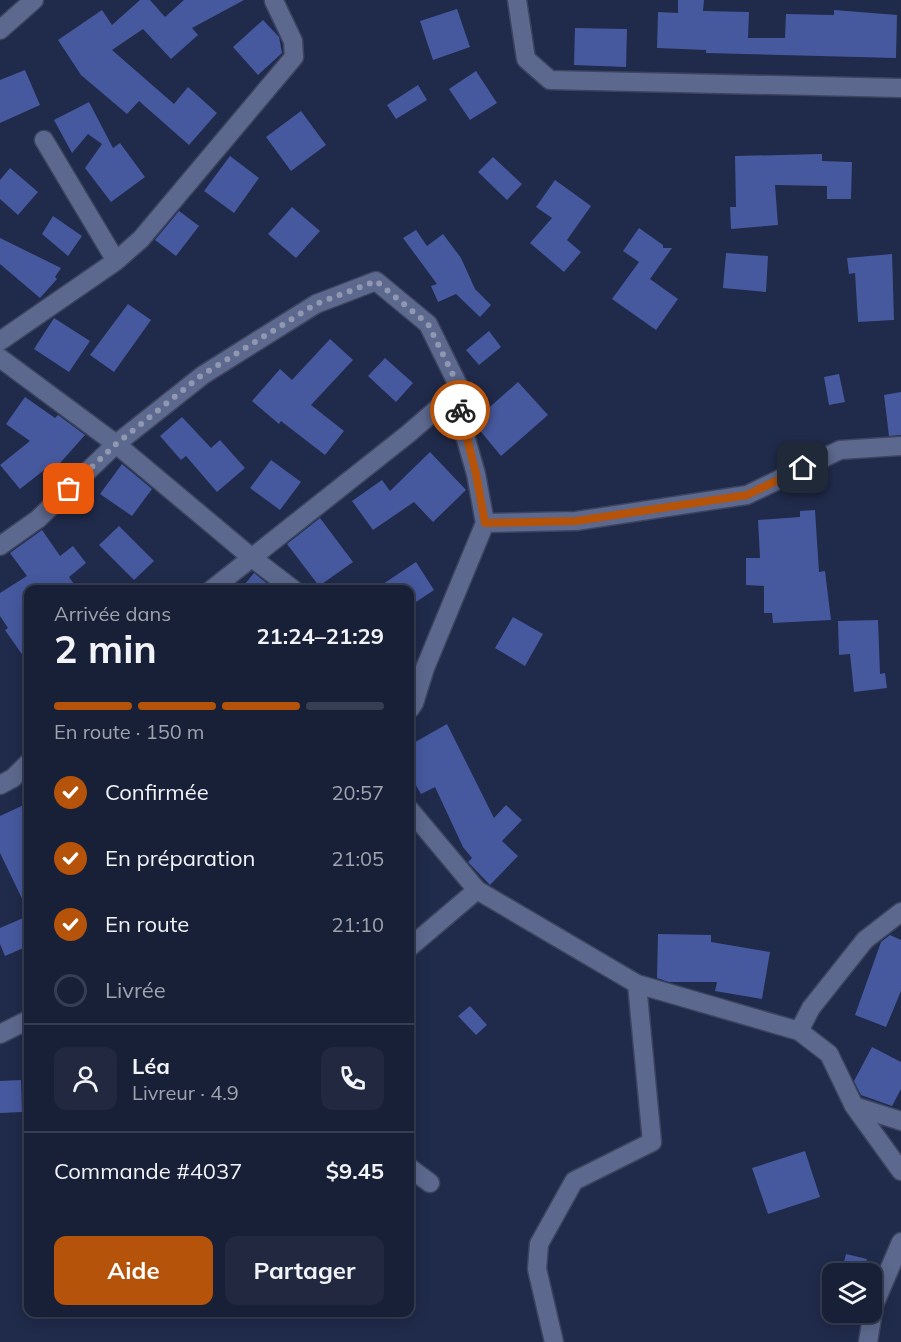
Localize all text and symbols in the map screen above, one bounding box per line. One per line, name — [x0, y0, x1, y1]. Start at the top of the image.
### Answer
courier — [430, 380, 490, 440]
icon: bike — [444, 394, 477, 427]
pin — [777, 442, 828, 493]
icon: home — [786, 451, 819, 484]
pin — [43, 463, 94, 514]
icon: bag — [52, 472, 85, 505]
text: Arrivée dans — [54, 601, 171, 626]
text: 21:24–21:29 — [256, 622, 384, 650]
text: 2 min — [54, 624, 157, 673]
text: En route · 150 m — [54, 719, 204, 744]
icon: check — [54, 776, 87, 809]
text: Confirmée — [105, 778, 209, 806]
text: 20:57 — [331, 780, 384, 805]
icon: check — [54, 842, 87, 875]
text: En préparation — [105, 844, 255, 872]
text: 21:05 — [331, 846, 384, 871]
icon: check — [54, 908, 87, 941]
text: En route — [105, 910, 189, 938]
text: 21:10 — [331, 912, 384, 937]
text: Livrée — [105, 976, 166, 1004]
button: person — [54, 1047, 117, 1110]
button: phone — [321, 1047, 384, 1110]
text: Léa — [132, 1052, 170, 1080]
text: Livreur · 4.9 — [132, 1080, 239, 1105]
text: Commande #4037 — [54, 1157, 242, 1185]
text: $9.45 — [326, 1157, 384, 1185]
button: Aide — [54, 1236, 213, 1305]
button: Partager — [225, 1236, 384, 1305]
map controls — [822, 1263, 882, 1323]
button: layers — [822, 1263, 882, 1323]

